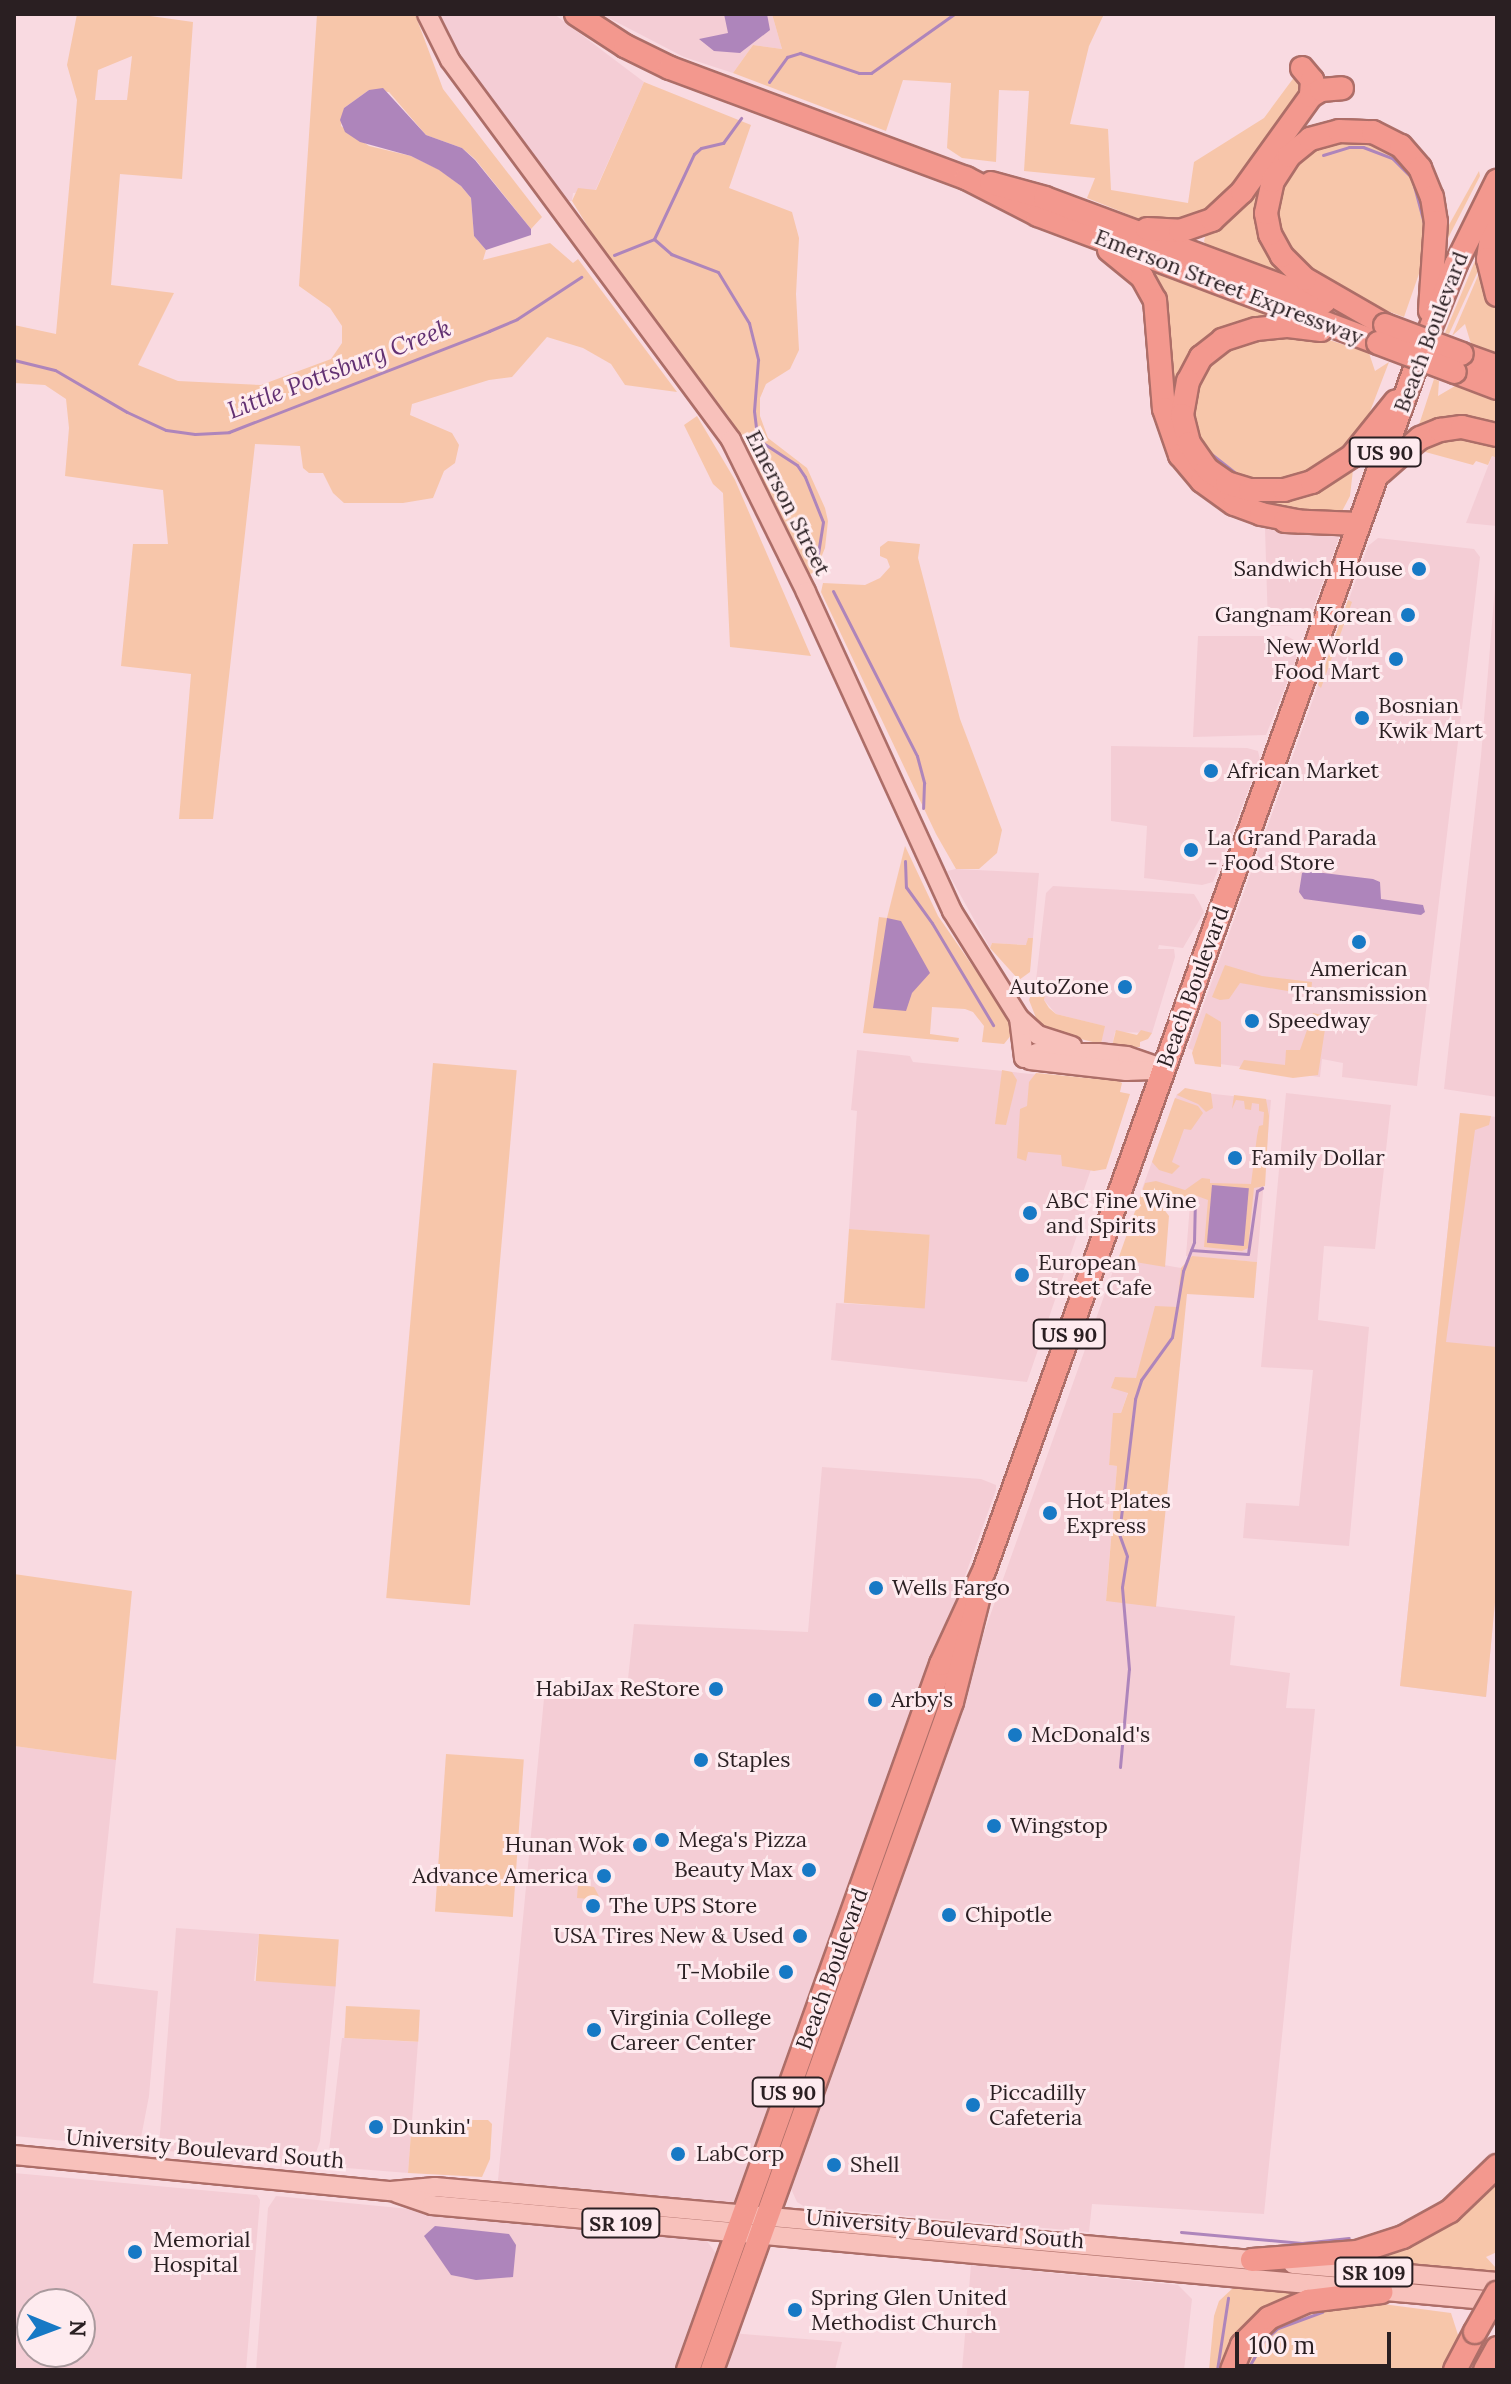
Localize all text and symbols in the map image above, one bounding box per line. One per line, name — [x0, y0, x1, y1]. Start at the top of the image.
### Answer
street label: Emerson Street Expressway — [1091, 224, 1367, 350]
street label: Beach Boulevard — [1388, 248, 1474, 416]
water label: Little Pottsburg Creek — [223, 313, 455, 425]
street label: Emerson Street — [740, 426, 836, 580]
road number: US 90 — [1347, 436, 1423, 468]
place label: Sandwich House — [1234, 556, 1403, 582]
marker: Sandwich House — [1410, 560, 1428, 578]
place label: Gangnam Korean — [1215, 602, 1392, 628]
marker: Gangnam Korean — [1399, 606, 1417, 624]
place label: New World Food Mart — [1266, 633, 1380, 684]
marker: New World Food Mart — [1387, 650, 1405, 668]
place label: Bosnian Kwik Mart — [1378, 692, 1483, 744]
marker: Bosnian Kwik Mart — [1353, 709, 1371, 727]
place label: African Market — [1227, 758, 1379, 784]
marker: African Market — [1202, 762, 1220, 780]
place label: La Grand Parada - Food Store — [1207, 824, 1377, 876]
marker: La Grand Parada - Food Store — [1182, 841, 1200, 859]
street label: Beach Boulevard — [1152, 903, 1234, 1071]
marker: American Transmission — [1350, 933, 1368, 951]
place label: American Transmission — [1291, 955, 1427, 1006]
place label: AutoZone — [1010, 974, 1109, 1000]
marker: AutoZone — [1116, 978, 1134, 996]
place label: Speedway — [1268, 1008, 1370, 1034]
marker: Speedway — [1243, 1012, 1261, 1030]
place label: Family Dollar — [1251, 1145, 1385, 1171]
marker: Family Dollar — [1226, 1149, 1244, 1167]
place label: ABC Fine Wine and Spirits — [1046, 1187, 1197, 1238]
marker: ABC Fine Wine and Spirits — [1021, 1204, 1039, 1222]
place label: European Street Cafe — [1038, 1249, 1152, 1300]
marker: European Street Cafe — [1013, 1266, 1031, 1284]
road number: US 90 — [1031, 1318, 1107, 1350]
place label: Hot Plates Express — [1066, 1487, 1171, 1538]
marker: Hot Plates Express — [1041, 1504, 1059, 1522]
place label: Wells Fargo — [892, 1575, 1010, 1601]
marker: Wells Fargo — [867, 1579, 885, 1597]
place label: HabiJax ReStore — [535, 1676, 700, 1702]
marker: HabiJax ReStore — [707, 1680, 725, 1698]
place label: Arby's — [891, 1687, 953, 1713]
marker: Arby's — [866, 1691, 884, 1709]
place label: McDonald's — [1031, 1722, 1150, 1748]
marker: McDonald's — [1006, 1726, 1024, 1744]
place label: Staples — [717, 1747, 790, 1773]
marker: Staples — [692, 1751, 710, 1769]
place label: Wingstop — [1010, 1813, 1108, 1839]
marker: Wingstop — [985, 1817, 1003, 1835]
place label: Mega's Pizza — [678, 1827, 807, 1853]
marker: Mega's Pizza — [653, 1831, 671, 1849]
place label: Hunan Wok — [505, 1832, 624, 1858]
marker: Hunan Wok — [631, 1836, 649, 1854]
place label: Beauty Max — [674, 1857, 793, 1883]
marker: Beauty Max — [800, 1861, 818, 1879]
place label: Advance America — [412, 1863, 588, 1889]
marker: Advance America — [595, 1867, 613, 1885]
street label: Beach Boulevard — [791, 1885, 873, 2053]
place label: The UPS Store — [609, 1893, 757, 1919]
marker: The UPS Store — [584, 1897, 602, 1915]
place label: Chipotle — [965, 1902, 1052, 1928]
marker: Chipotle — [940, 1906, 958, 1924]
place label: USA Tires New & Used — [553, 1923, 784, 1949]
marker: USA Tires New & Used — [791, 1927, 809, 1945]
place label: T-Mobile — [677, 1959, 770, 1985]
marker: T-Mobile — [777, 1963, 795, 1981]
place label: Virginia College Career Center — [610, 2004, 771, 2056]
marker: Virginia College Career Center — [585, 2021, 603, 2039]
road number: US 90 — [750, 2076, 826, 2108]
place label: Piccadilly Cafeteria — [989, 2079, 1086, 2130]
marker: Piccadilly Cafeteria — [964, 2096, 982, 2114]
place label: Dunkin' — [392, 2114, 471, 2140]
marker: Dunkin' — [367, 2118, 385, 2136]
street label: University Boulevard South — [65, 2124, 345, 2174]
place label: LabCorp — [696, 2141, 784, 2167]
marker: LabCorp — [667, 2143, 689, 2165]
place label: Shell — [850, 2152, 900, 2178]
marker: Shell — [825, 2156, 843, 2174]
street label: University Boulevard South — [805, 2204, 1085, 2254]
road number: SR 109 — [581, 2207, 661, 2239]
place label: Memorial Hospital — [153, 2226, 251, 2278]
marker: Memorial Hospital — [124, 2241, 146, 2263]
road number: SR 109 — [1334, 2256, 1414, 2288]
place label: Spring Glen United Methodist Church — [811, 2284, 1007, 2336]
north arrow — [16, 2288, 96, 2368]
marker: Spring Glen United Methodist Church — [786, 2301, 804, 2319]
scale bar — [1239, 2316, 1395, 2366]
text: N — [64, 2320, 92, 2337]
text: 100 m — [1249, 2330, 1315, 2361]

